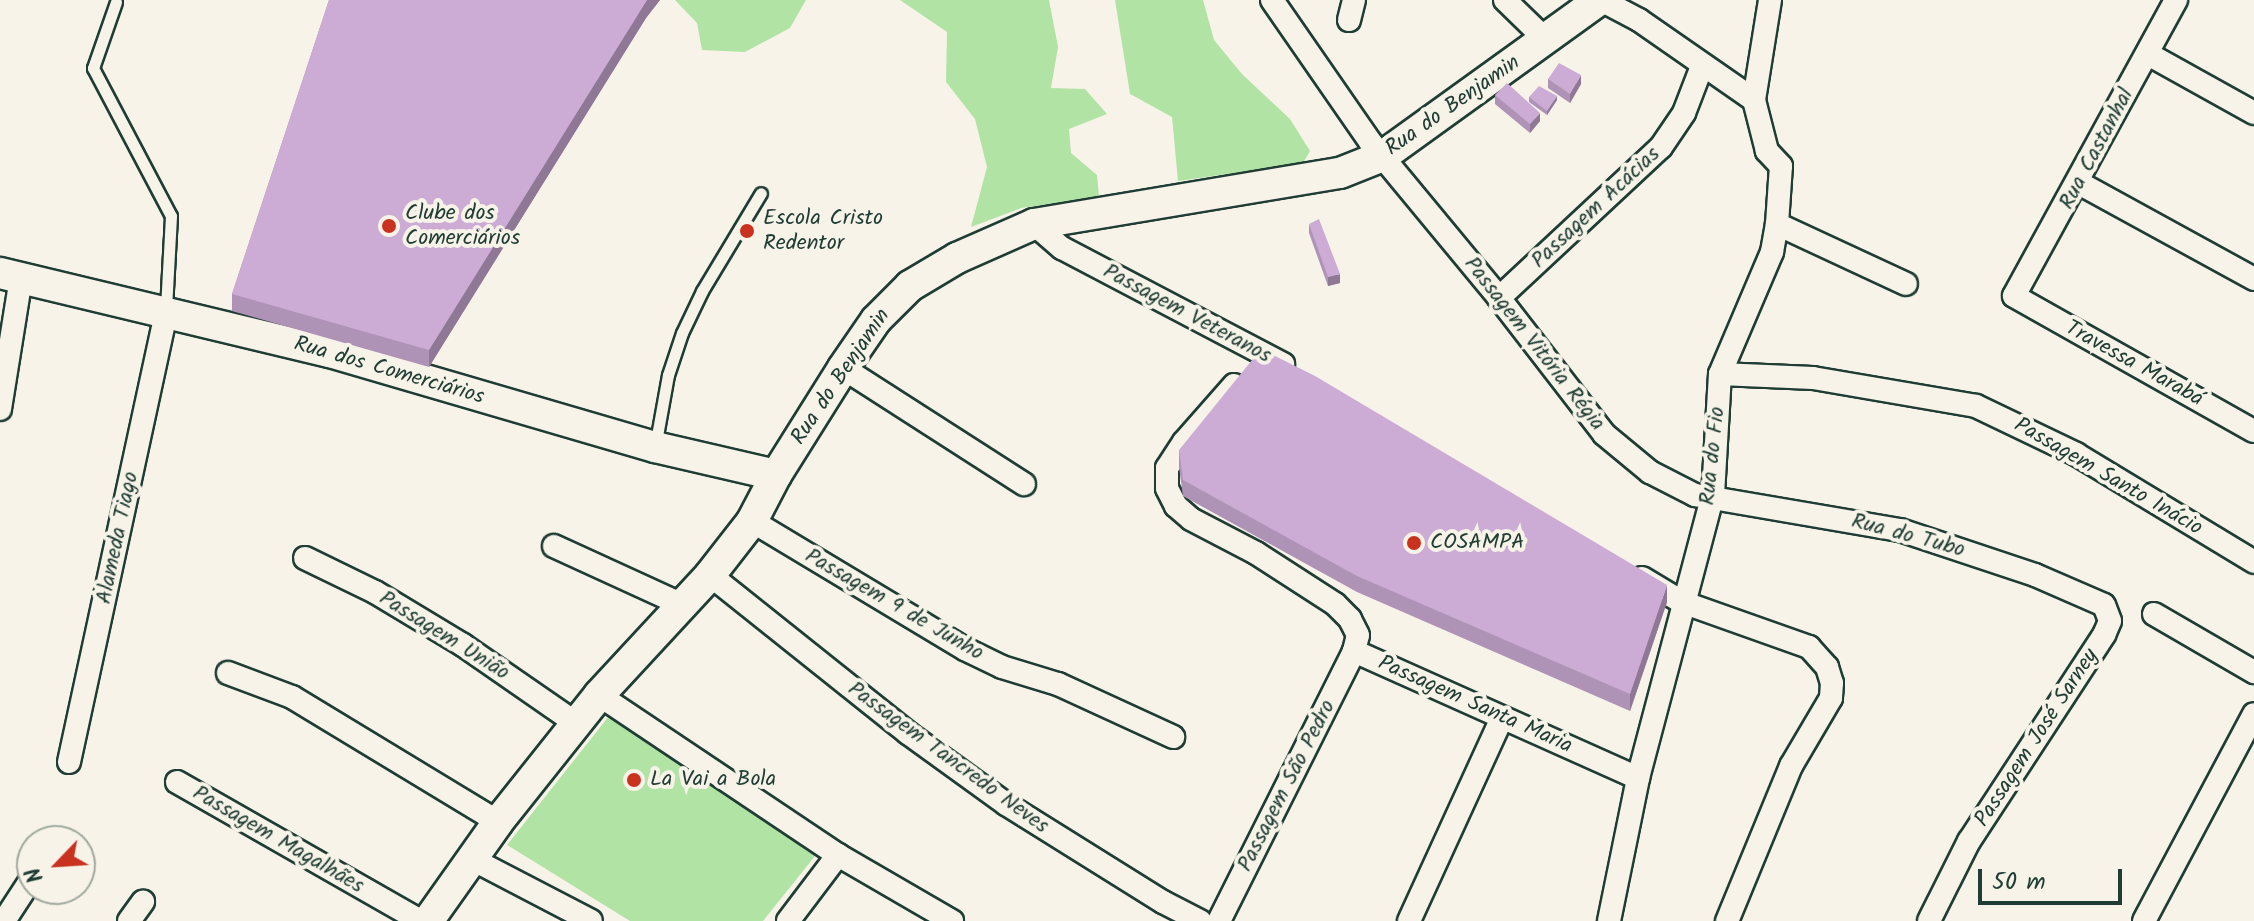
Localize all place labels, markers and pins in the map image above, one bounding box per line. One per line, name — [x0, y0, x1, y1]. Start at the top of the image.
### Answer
place label: Clube dos Comerciários — [405, 200, 520, 252]
place label: Escola Cristo Redentor — [763, 205, 883, 256]
marker: Clube dos Comerciários — [380, 217, 398, 235]
marker: Escola Cristo Redentor — [738, 222, 756, 240]
place label: COSAMPA — [1430, 530, 1524, 556]
marker: COSAMPA — [1405, 534, 1423, 552]
place label: La Vai a Bola — [650, 767, 776, 793]
marker: La Vai a Bola — [625, 771, 643, 789]

